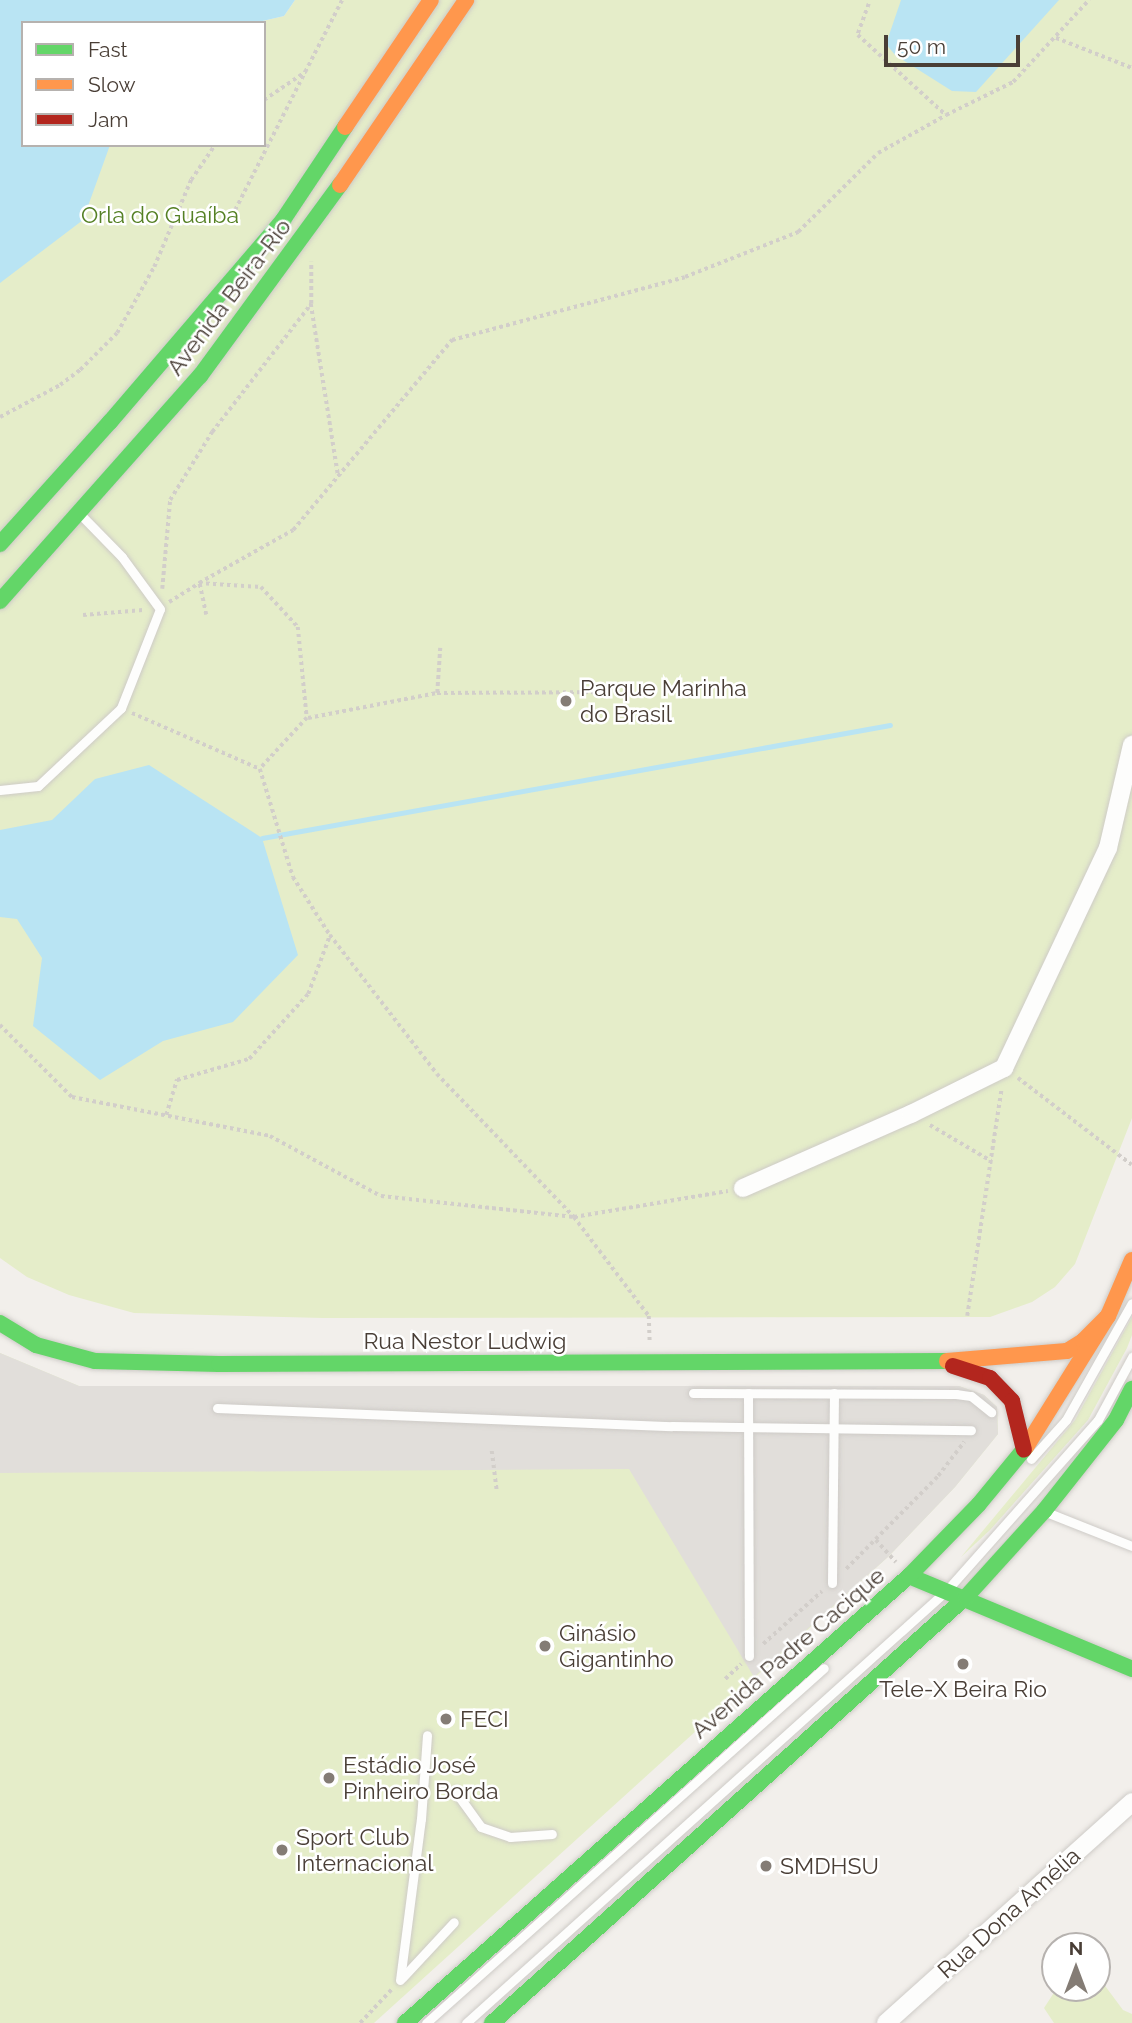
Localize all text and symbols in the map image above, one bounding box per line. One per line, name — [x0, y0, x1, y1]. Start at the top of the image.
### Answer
legend — [21, 21, 266, 147]
scale bar — [887, 21, 1024, 65]
text: 50 m — [897, 34, 946, 59]
text: Fast — [88, 37, 128, 62]
text: Slow — [88, 72, 136, 97]
text: Jam — [88, 107, 129, 132]
park label: Orla do Guaíba — [81, 201, 239, 229]
street label: Avenida Beira-Rio — [161, 213, 297, 381]
place label: Parque Marinha do Brasil — [580, 674, 747, 728]
marker: Parque Marinha do Brasil — [558, 693, 574, 709]
street label: Rua Nestor Ludwig — [363, 1327, 567, 1355]
street label: Avenida Padre Cacique — [686, 1562, 890, 1744]
place label: Ginásio Gigantinho — [559, 1619, 674, 1673]
marker: Ginásio Gigantinho — [537, 1638, 553, 1654]
marker: Tele-X Beira Rio — [955, 1656, 971, 1672]
place label: Tele-X Beira Rio — [879, 1675, 1047, 1703]
place label: FECI — [460, 1705, 509, 1733]
marker: FECI — [438, 1711, 454, 1727]
place label: Estádio José Pinheiro Borda — [343, 1751, 498, 1805]
marker: Estádio José Pinheiro Borda — [321, 1770, 337, 1786]
place label: Sport Club Internacional — [296, 1823, 434, 1877]
marker: Sport Club Internacional — [274, 1842, 290, 1858]
street label: Rua Dona Amélia — [932, 1842, 1086, 1984]
place label: SMDHSU — [780, 1852, 879, 1880]
marker: SMDHSU — [758, 1858, 774, 1874]
north arrow — [1041, 1932, 1111, 2002]
text: N — [1069, 1937, 1083, 1959]

